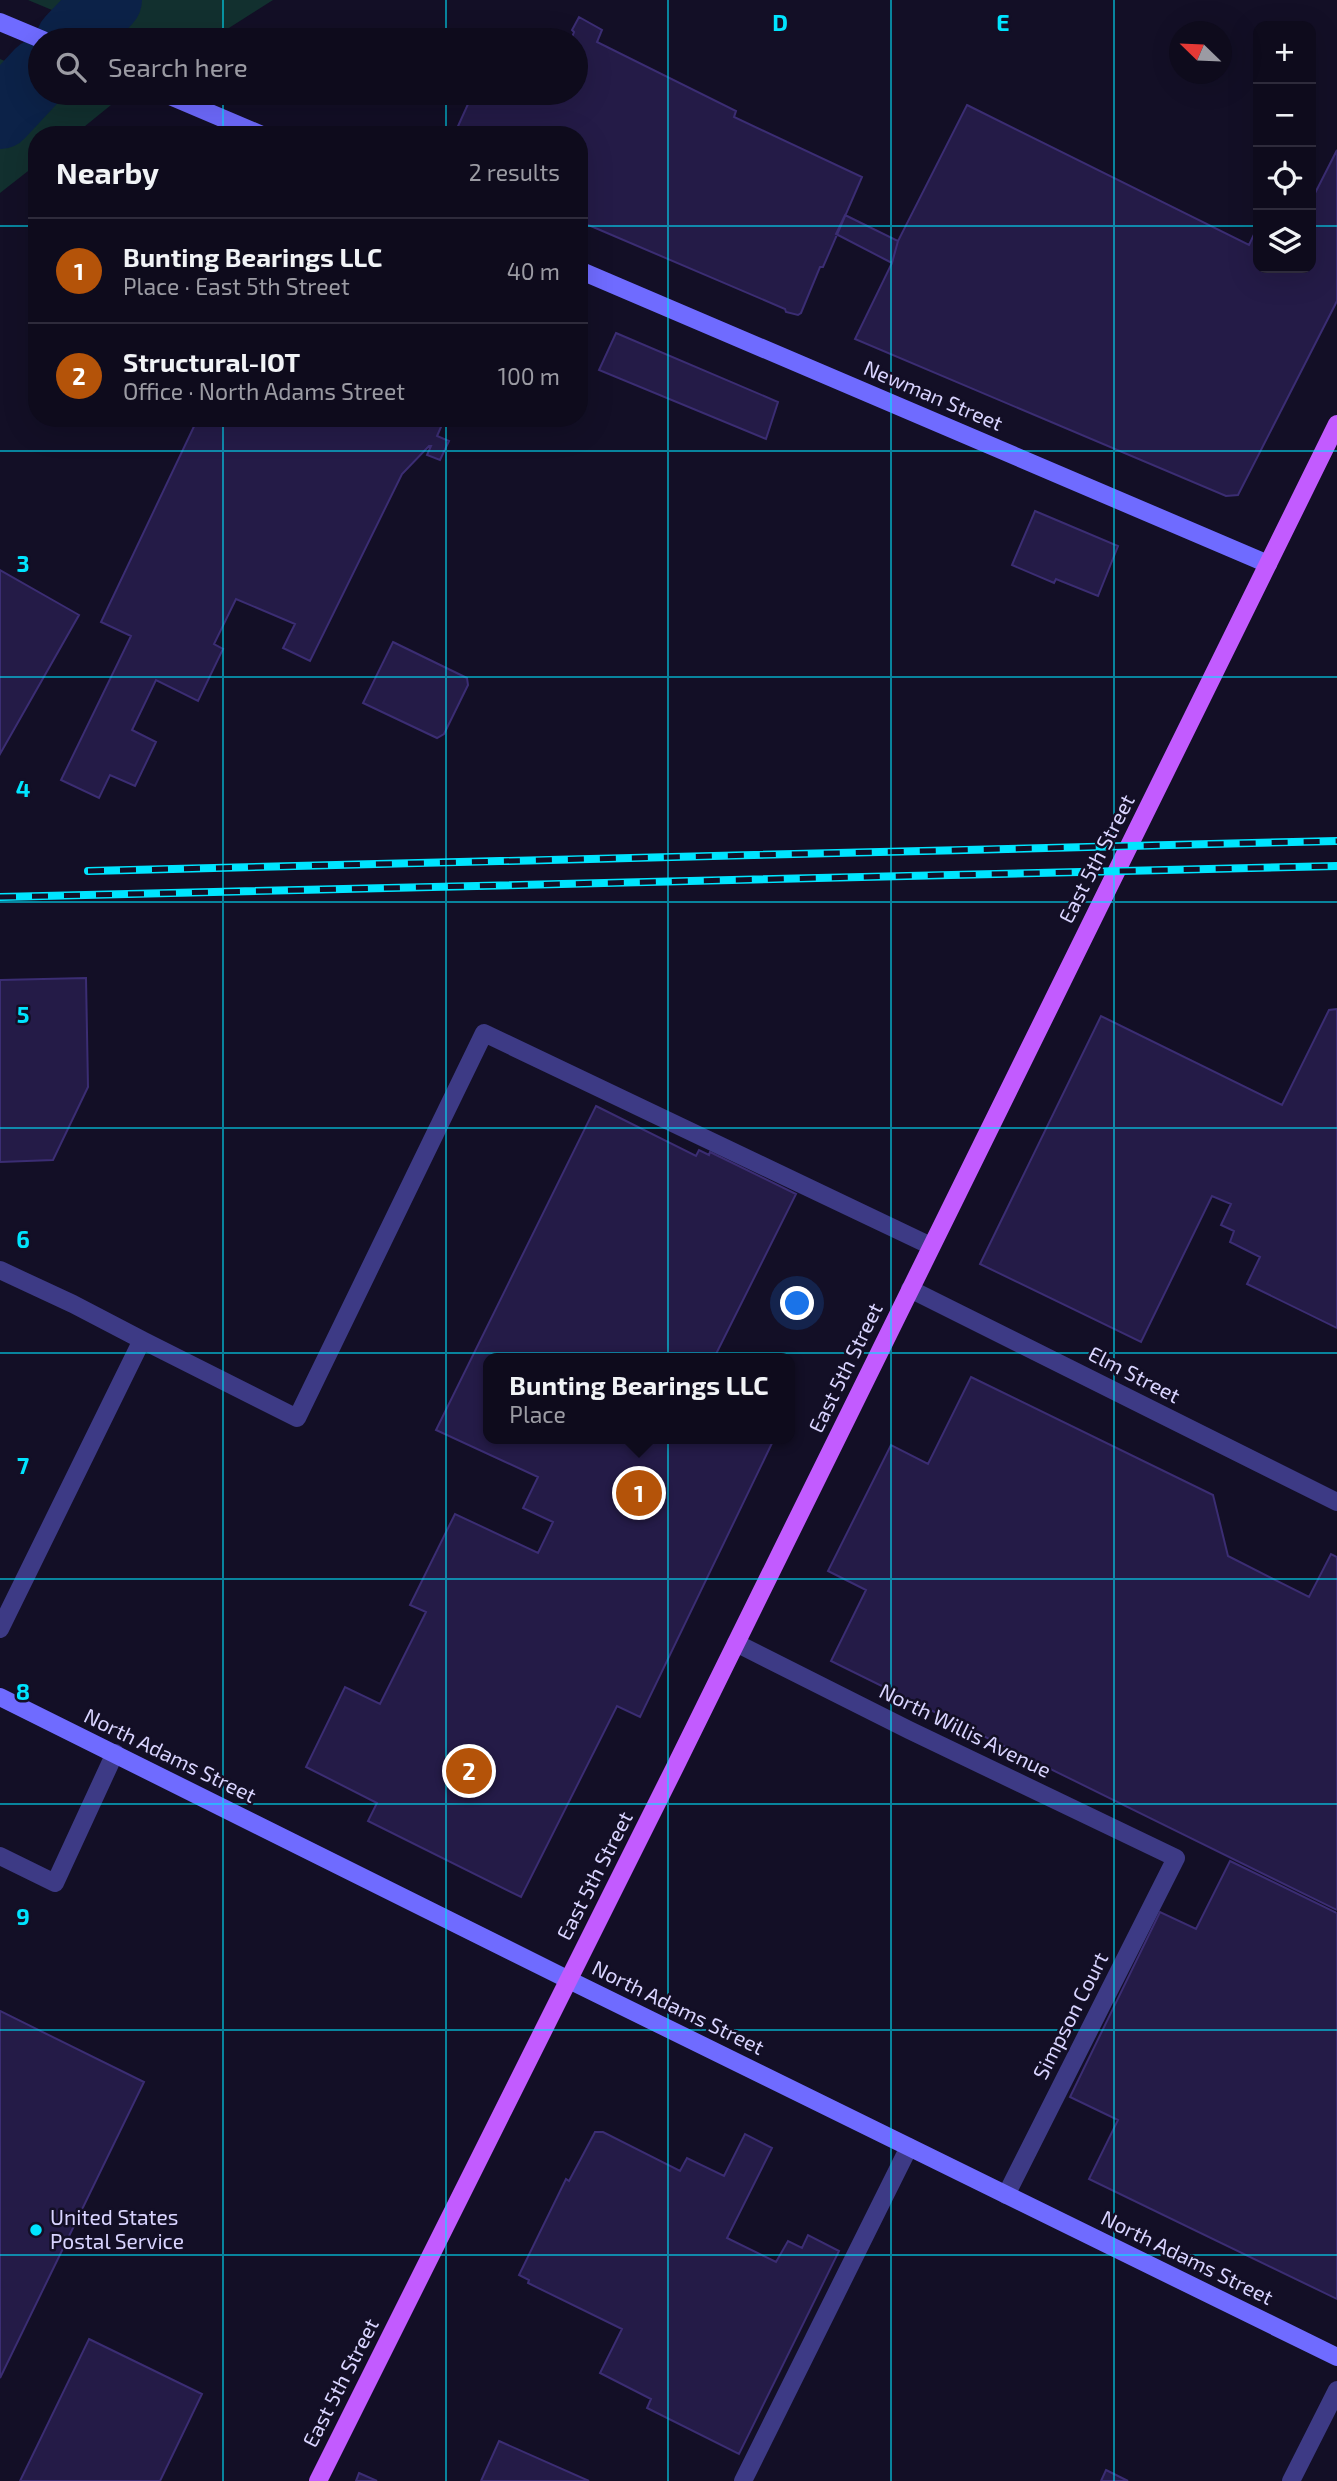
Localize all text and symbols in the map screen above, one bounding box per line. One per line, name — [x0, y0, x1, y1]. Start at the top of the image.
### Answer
text: D — [772, 8, 788, 36]
text: E — [996, 8, 1010, 36]
north arrow — [1169, 21, 1232, 84]
map controls — [1253, 21, 1316, 273]
button: + — [1253, 21, 1316, 84]
search box — [28, 28, 588, 105]
icon: search — [52, 48, 90, 86]
text: Search here — [108, 51, 248, 82]
button: − — [1253, 84, 1316, 147]
button: locate — [1253, 147, 1316, 210]
text: Nearby — [56, 154, 159, 190]
text: 2 results — [469, 158, 560, 186]
button: layers — [1253, 210, 1316, 273]
text: Bunting Bearings LLC — [123, 241, 382, 272]
text: 1 — [74, 257, 84, 285]
text: 40 m — [507, 257, 560, 285]
text: Place · East 5th Street — [123, 272, 350, 300]
text: Structural-IOT — [123, 346, 300, 377]
street label: Newman Street — [860, 354, 1007, 435]
text: 2 — [72, 362, 86, 390]
text: 100 m — [498, 362, 560, 390]
text: Office · North Adams Street — [123, 377, 405, 405]
text: 3 — [16, 549, 30, 577]
text: 4 — [16, 774, 30, 802]
street label: East 5th Street — [1052, 790, 1139, 927]
text: 5 — [17, 1000, 29, 1028]
text: 6 — [16, 1225, 30, 1253]
your location — [780, 1286, 814, 1320]
street label: East 5th Street — [802, 1298, 887, 1436]
street label: Elm Street — [1085, 1340, 1185, 1407]
popup — [483, 1353, 795, 1444]
text: Bunting Bearings LLC — [509, 1369, 769, 1400]
text: Place — [509, 1400, 566, 1428]
text: 7 — [17, 1451, 29, 1479]
pin: 1 — [616, 1467, 662, 1519]
text: 8 — [16, 1677, 30, 1705]
street label: North Willis Avenue — [876, 1677, 1056, 1782]
street label: North Adams Street — [81, 1702, 261, 1807]
pin: 2 — [446, 1745, 492, 1797]
street label: East 5th Street — [550, 1807, 637, 1944]
text: 9 — [16, 1902, 30, 1930]
street label: Simpson Court — [1027, 1948, 1112, 2083]
street label: North Adams Street — [589, 1954, 769, 2059]
place label: United States Postal Service — [50, 2204, 184, 2253]
street label: North Adams Street — [1098, 2204, 1278, 2309]
marker: United States Postal Service — [28, 2222, 44, 2238]
street label: East 5th Street — [296, 2314, 383, 2451]

